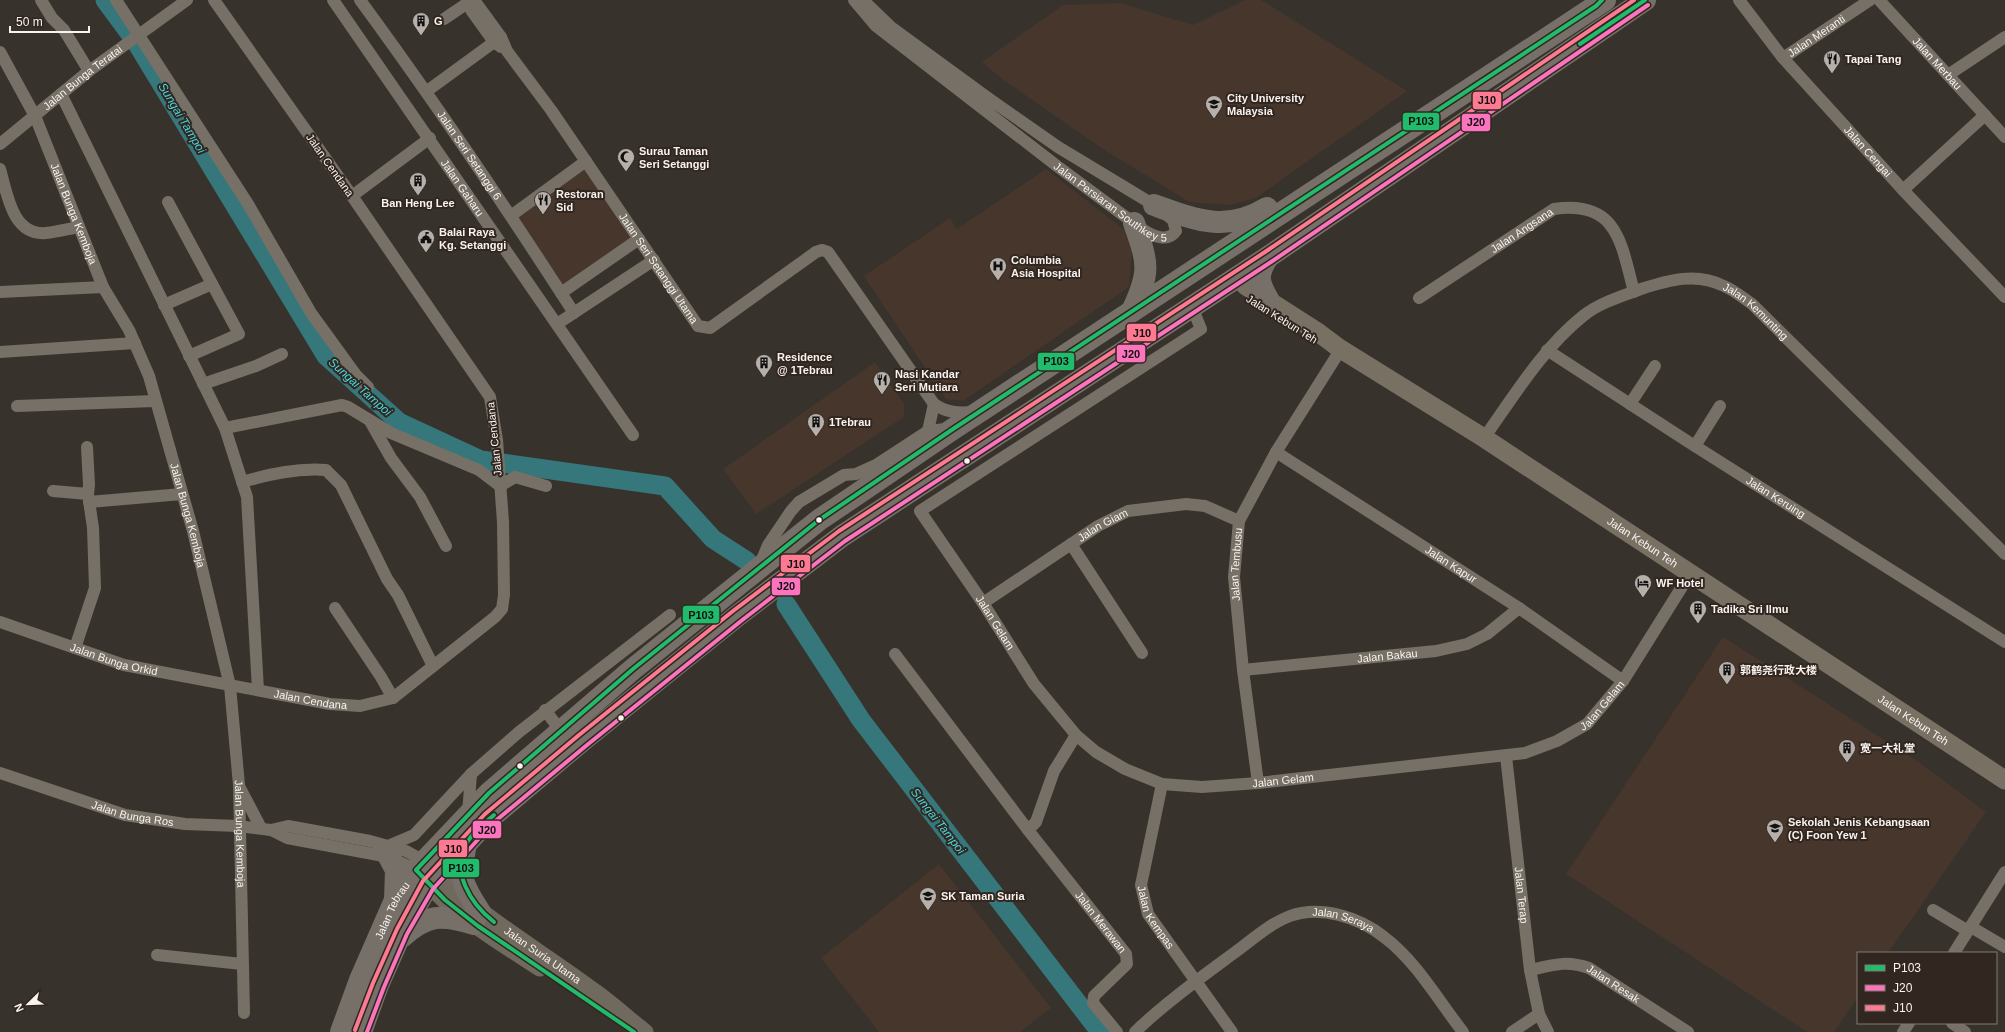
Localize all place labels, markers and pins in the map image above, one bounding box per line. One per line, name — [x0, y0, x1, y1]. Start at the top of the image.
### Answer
building icon: G — [411, 11, 431, 36]
place label: G — [434, 15, 443, 27]
restaurant icon: Tapai Tang — [1822, 49, 1842, 74]
place label: Tapai Tang — [1845, 53, 1901, 65]
place label: City University Malaysia — [1227, 92, 1305, 117]
school or university icon: City University Malaysia — [1204, 94, 1224, 119]
place label: Surau Taman Seri Setanggi — [639, 145, 709, 170]
mosque icon: Surau Taman Seri Setanggi — [616, 147, 636, 172]
building icon: Ban Heng Lee — [408, 171, 428, 196]
place label: Restoran Sid — [556, 188, 604, 213]
restaurant icon: Restoran Sid — [533, 190, 553, 215]
place label: Ban Heng Lee — [381, 197, 455, 209]
place label: Balai Raya Kg. Setanggi — [439, 226, 506, 251]
public building icon: Balai Raya Kg. Setanggi — [416, 228, 436, 253]
place label: Columbia Asia Hospital — [1011, 254, 1081, 279]
hospital icon: Columbia Asia Hospital — [988, 256, 1008, 281]
place label: Residence @ 1Tebrau — [777, 351, 833, 376]
building icon: Residence @ 1Tebrau — [754, 353, 774, 378]
place label: Nasi Kandar Seri Mutiara — [895, 368, 960, 393]
restaurant icon: Nasi Kandar Seri Mutiara — [872, 370, 892, 395]
building icon: 1Tebrau — [806, 412, 826, 437]
place label: 1Tebrau — [829, 416, 871, 428]
unlabelled marker — [962, 456, 972, 466]
unlabelled marker — [814, 515, 824, 525]
hotel icon: WF Hotel — [1633, 573, 1653, 598]
place label: WF Hotel — [1656, 577, 1704, 589]
building icon: Tadika Sri Ilmu — [1688, 599, 1708, 624]
place label: Tadika Sri Ilmu — [1711, 603, 1788, 615]
building icon: 郭鹤尧行政大楼 — [1717, 660, 1737, 685]
place label: 郭鹤尧行政大楼 — [1740, 664, 1817, 676]
unlabelled marker — [616, 713, 626, 723]
building icon: 宽一大礼堂 — [1837, 738, 1857, 763]
place label: 宽一大礼堂 — [1860, 742, 1915, 754]
unlabelled marker — [515, 761, 525, 771]
place label: Sekolah Jenis Kebangsaan (C) Foon Yew 1 — [1788, 816, 1930, 841]
school or university icon: Sekolah Jenis Kebangsaan (C) Foon Yew 1 — [1765, 818, 1785, 843]
school or university icon: SK Taman Suria — [918, 886, 938, 911]
place label: SK Taman Suria — [941, 890, 1025, 902]

